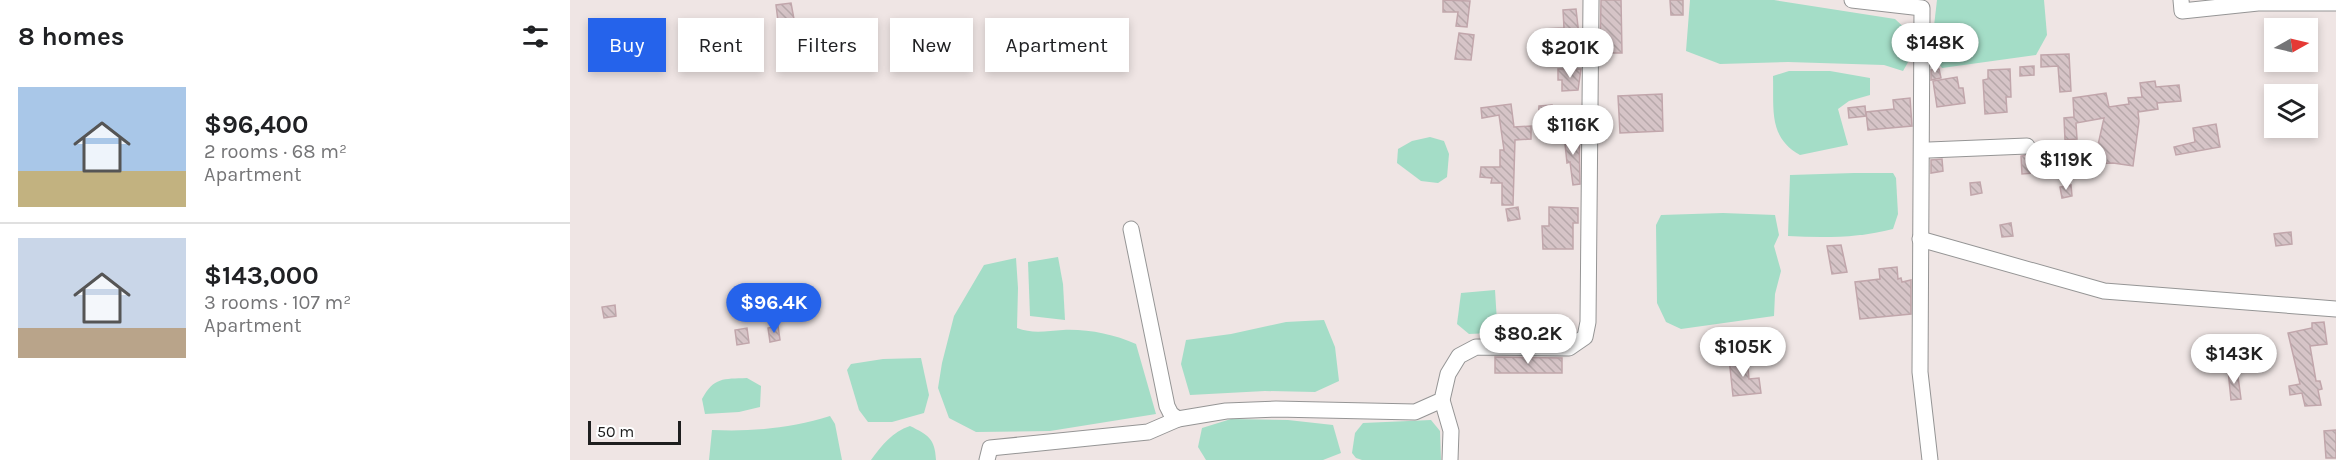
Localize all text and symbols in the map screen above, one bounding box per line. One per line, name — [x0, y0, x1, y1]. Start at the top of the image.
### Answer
chip: Buy — [588, 18, 666, 72]
chip: Rent — [678, 18, 764, 72]
chip: Filters — [776, 18, 878, 72]
chip: New — [890, 18, 973, 72]
chip: Apartment — [985, 18, 1129, 72]
north arrow — [2264, 18, 2318, 72]
map controls — [2264, 18, 2318, 138]
icon: filters — [519, 20, 552, 53]
text: 8 homes — [18, 21, 124, 52]
pin: $148K — [1893, 23, 1977, 74]
pin: $201K — [1528, 28, 1612, 79]
text: $148K — [1906, 31, 1964, 54]
text: $201K — [1541, 36, 1599, 59]
button: layers — [2264, 84, 2318, 138]
pin: $116K — [1531, 105, 1615, 156]
text: $96,400 — [204, 109, 309, 140]
icon: home — [66, 111, 138, 183]
text: $116K — [1546, 113, 1600, 136]
text: 2 rooms · 68 m² — [204, 140, 347, 163]
pin: $119K — [2024, 140, 2108, 191]
text: $119K — [2039, 148, 2093, 171]
text: Apartment — [204, 163, 302, 186]
text: $143,000 — [204, 260, 319, 291]
icon: home — [66, 262, 138, 334]
pin: $96.4K — [725, 283, 823, 334]
text: 3 rooms · 107 m² — [204, 291, 351, 314]
text: $96.4K — [740, 291, 808, 314]
text: Apartment — [204, 314, 302, 337]
pin: $80.2K — [1479, 314, 1577, 365]
text: $80.2K — [1494, 322, 1562, 345]
pin: $105K — [1701, 327, 1785, 378]
pin: $143K — [2192, 334, 2276, 385]
text: $105K — [1714, 335, 1772, 358]
text: $143K — [2205, 342, 2263, 365]
scale bar — [588, 418, 681, 446]
text: 50 m — [597, 422, 634, 441]

